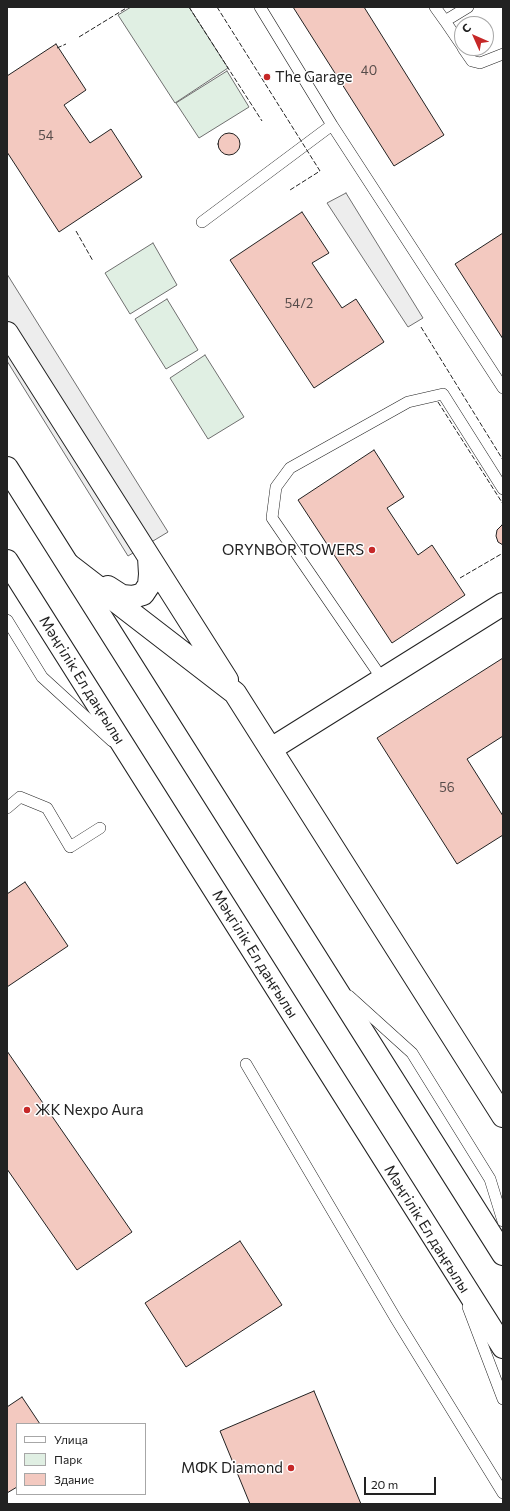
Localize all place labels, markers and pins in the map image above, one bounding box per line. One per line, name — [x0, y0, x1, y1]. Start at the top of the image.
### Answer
place label: The Garage — [275, 68, 352, 86]
marker: The Garage — [262, 72, 272, 82]
place label: ORYNBOR TOWERS — [222, 541, 364, 559]
marker: ORYNBOR TOWERS — [367, 545, 377, 555]
place label: ЖК Nexpo Aura — [35, 1101, 144, 1119]
marker: ЖК Nexpo Aura — [22, 1105, 32, 1115]
place label: МФК Diamond — [181, 1459, 283, 1477]
marker: МФК Diamond — [286, 1463, 296, 1473]

